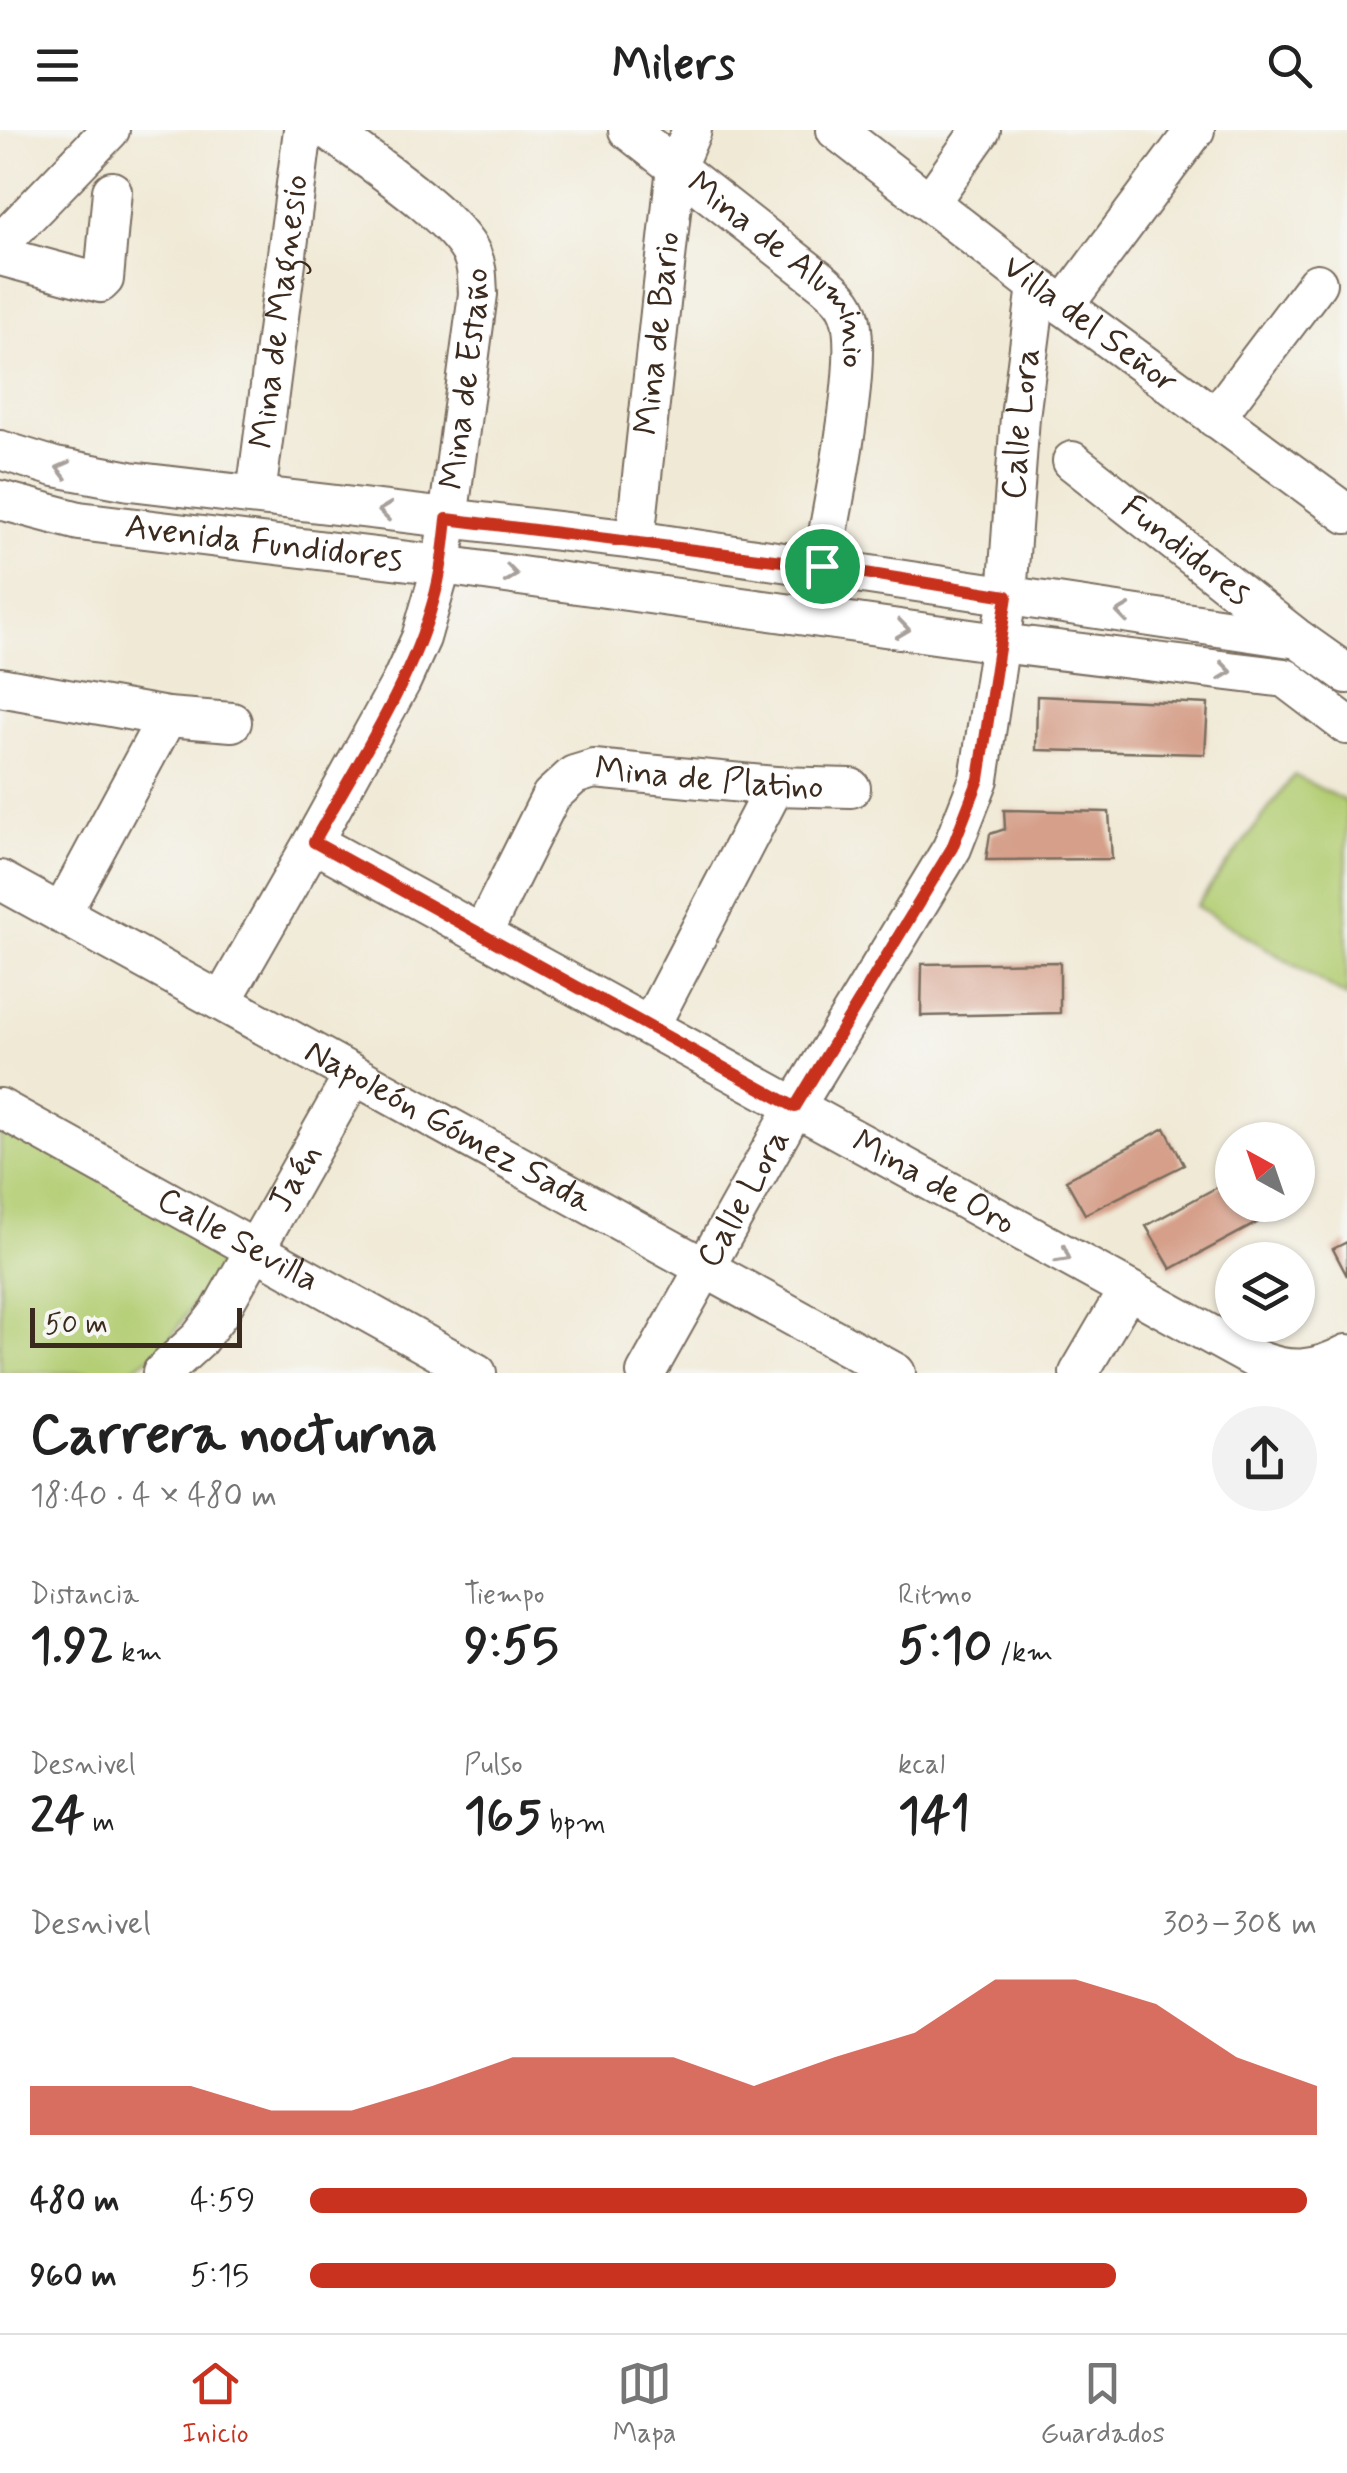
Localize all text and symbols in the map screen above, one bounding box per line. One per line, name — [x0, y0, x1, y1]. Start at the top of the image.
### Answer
text: Milers — [612, 36, 735, 95]
icon: menu — [30, 38, 85, 93]
icon: search — [1262, 38, 1317, 93]
street label: Mina de Aluminio — [677, 161, 877, 369]
street label: Mina de Magnesio — [239, 172, 320, 451]
street label: Mina de Bario — [624, 229, 692, 437]
street label: Villa del Señor — [992, 244, 1187, 405]
street label: Mina de Estaño — [429, 266, 501, 492]
street label: Calle Lora — [991, 345, 1052, 501]
one-way arrow — [55, 459, 72, 480]
street label: Fundidores — [1111, 485, 1261, 617]
one-way arrow — [377, 501, 393, 522]
street label: Avenida Fundidores — [122, 504, 405, 583]
pin — [780, 524, 865, 609]
icon: arrive — [795, 539, 850, 594]
one-way arrow — [503, 563, 520, 584]
one-way arrow — [1115, 603, 1131, 624]
one-way arrow — [894, 618, 911, 639]
one-way arrow — [1217, 660, 1233, 681]
street label: Mina de Platino — [593, 746, 824, 810]
street label: Napoleón Gómez Sada — [296, 1029, 602, 1225]
street label: Mina de Oro — [844, 1119, 1023, 1246]
street label: Calle Lora — [686, 1121, 801, 1276]
north arrow — [1215, 1122, 1315, 1222]
map controls — [1215, 1122, 1315, 1342]
street label: Jaén — [258, 1136, 333, 1221]
street label: Calle Sevilla — [149, 1177, 327, 1304]
button: layers — [1215, 1242, 1315, 1342]
one-way arrow — [1053, 1244, 1071, 1264]
scale bar — [30, 1303, 242, 1348]
text: 50 m — [45, 1307, 108, 1344]
text: Carrera nocturna — [30, 1401, 438, 1473]
button: share — [1212, 1406, 1317, 1511]
text: 18:40 · 4 × 480 m — [30, 1475, 277, 1517]
text: Distancia — [30, 1577, 139, 1614]
text: Tiempo — [464, 1577, 545, 1614]
text: Ritmo — [898, 1577, 972, 1614]
text: 1.92 — [30, 1614, 114, 1680]
text: 9:55 — [464, 1614, 559, 1680]
text: 5:10 — [898, 1614, 992, 1680]
text: km — [114, 1635, 162, 1672]
text: /km — [992, 1635, 1053, 1672]
text: Desnivel — [30, 1747, 136, 1784]
text: Pulso — [464, 1747, 523, 1784]
text: kcal — [898, 1747, 945, 1784]
text: 24 — [30, 1784, 85, 1850]
text: 165 — [464, 1784, 542, 1850]
text: 141 — [898, 1784, 970, 1850]
text: m — [85, 1805, 115, 1842]
text: bpm — [542, 1805, 606, 1842]
text: Desnivel — [30, 1903, 151, 1945]
text: 303–308 m — [1162, 1903, 1317, 1945]
text: 480 m — [30, 2180, 120, 2222]
text: 4:59 — [190, 2180, 255, 2222]
text: 960 m — [30, 2255, 117, 2297]
text: 5:15 — [190, 2255, 249, 2297]
tab: Inicio — [182, 2356, 249, 2453]
tab: Mapa — [613, 2356, 676, 2453]
tab: Guardados — [1040, 2356, 1165, 2453]

